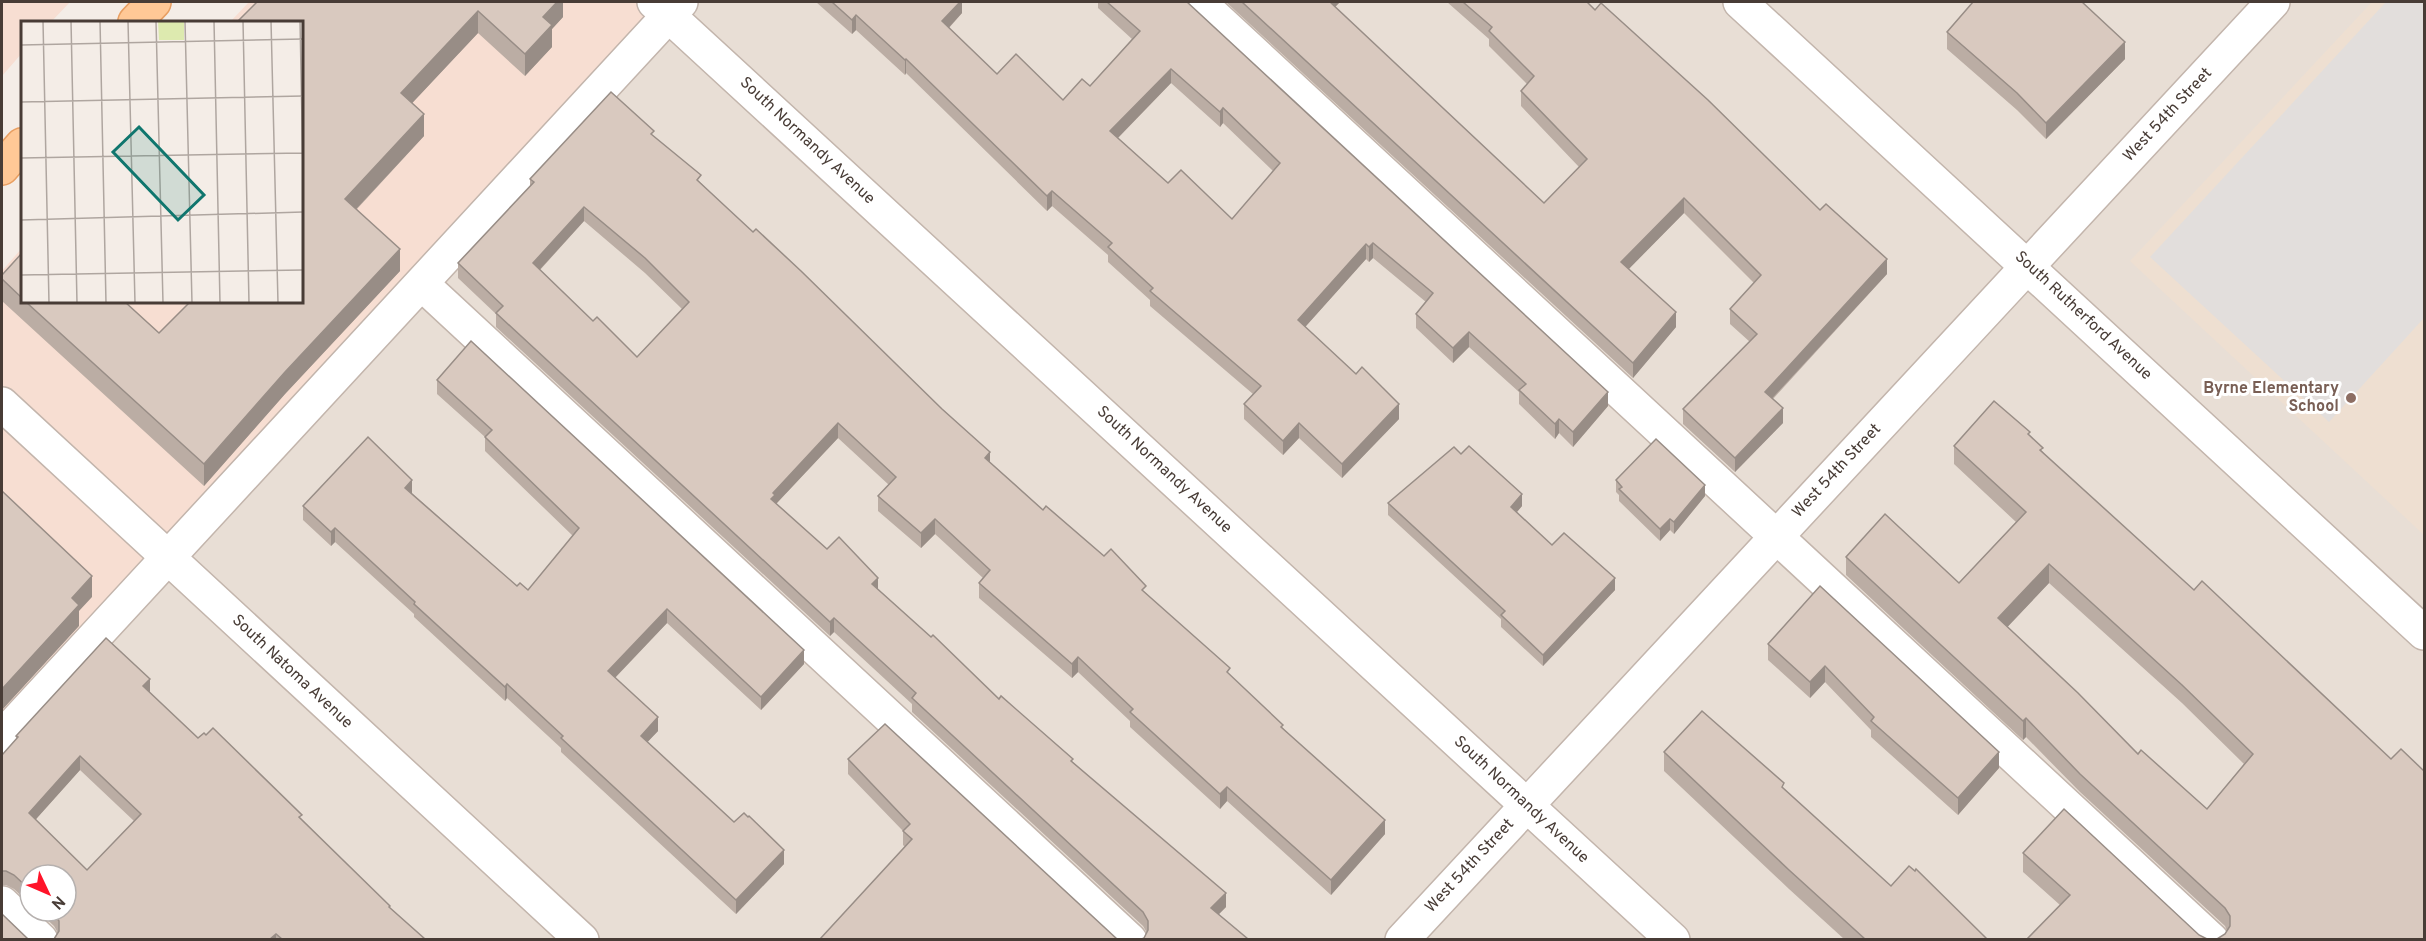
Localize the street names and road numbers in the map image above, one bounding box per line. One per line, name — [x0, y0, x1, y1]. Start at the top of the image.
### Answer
street label: West 54th Street — [2119, 64, 2217, 166]
street label: South Normandy Avenue — [735, 73, 879, 209]
street label: South Rutherford Avenue — [2010, 247, 2156, 385]
street label: South Normandy Avenue — [1092, 402, 1236, 538]
street label: West 54th Street — [1788, 420, 1886, 522]
street label: South Natoma Avenue — [227, 611, 357, 733]
street label: South Normandy Avenue — [1449, 732, 1593, 868]
street label: West 54th Street — [1421, 815, 1519, 917]

